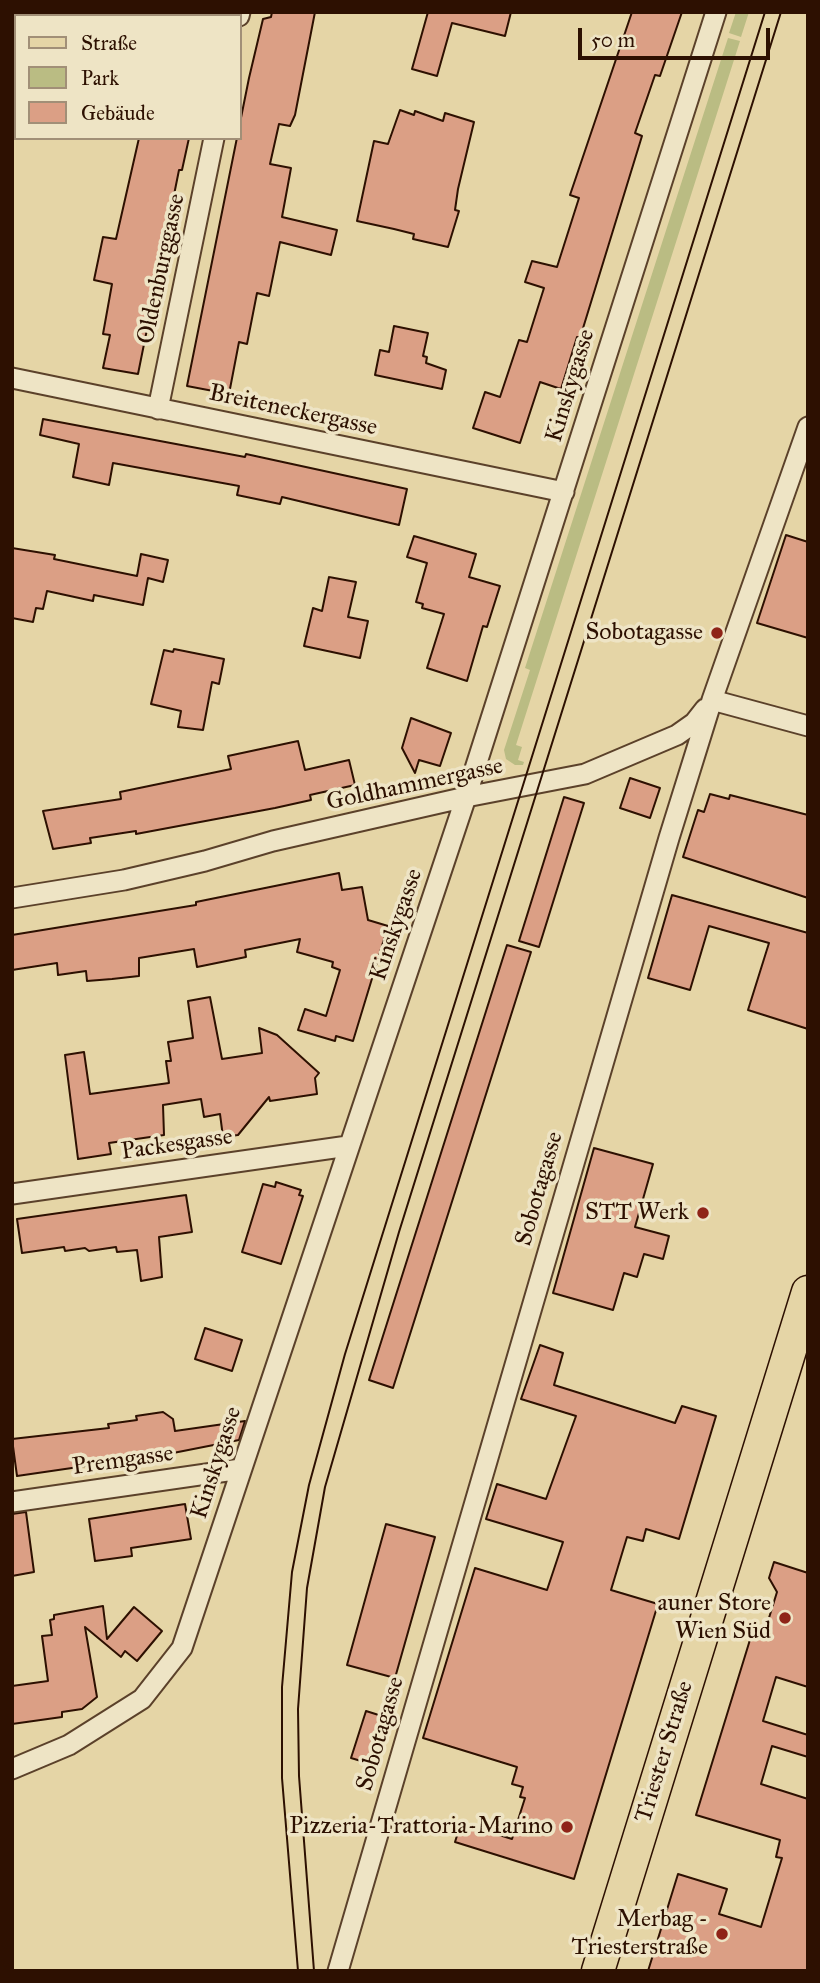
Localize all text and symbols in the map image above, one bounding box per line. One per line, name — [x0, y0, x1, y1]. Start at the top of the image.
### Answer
legend — [14, 14, 242, 140]
scale bar — [582, 14, 774, 58]
text: 50 m — [591, 27, 635, 53]
text: Straße — [81, 30, 137, 56]
text: Park — [81, 65, 119, 91]
text: Gebäude — [81, 100, 155, 126]
street label: Oldenburggasse — [132, 191, 192, 347]
street label: Kinskygasse — [540, 326, 602, 446]
street label: Breiteneckergasse — [206, 379, 380, 443]
place label: Sobotagasse — [586, 619, 703, 647]
marker: Sobotagasse — [709, 625, 725, 641]
street label: Goldhammergasse — [324, 752, 506, 818]
street label: Kinskygasse — [364, 865, 430, 985]
street label: Packesgasse — [119, 1123, 235, 1167]
street label: Sobotagasse — [510, 1129, 570, 1249]
place label: STT Werk — [585, 1199, 689, 1227]
marker: STT Werk — [695, 1205, 711, 1221]
street label: Kinskygasse — [185, 1403, 249, 1523]
street label: Premgasse — [71, 1440, 175, 1482]
place label: auner Store Wien Süd — [658, 1590, 771, 1646]
marker: auner Store Wien Süd — [777, 1610, 793, 1626]
street label: Sobotagasse — [351, 1674, 411, 1794]
street label: Triester Straße — [630, 1678, 700, 1826]
place label: Pizzeria-Trattoria-Marino — [289, 1813, 553, 1841]
marker: Pizzeria-Trattoria-Marino — [559, 1819, 575, 1835]
place label: Merbag - Triesterstraße — [572, 1906, 708, 1962]
marker: Merbag - Triesterstraße — [714, 1926, 730, 1942]

